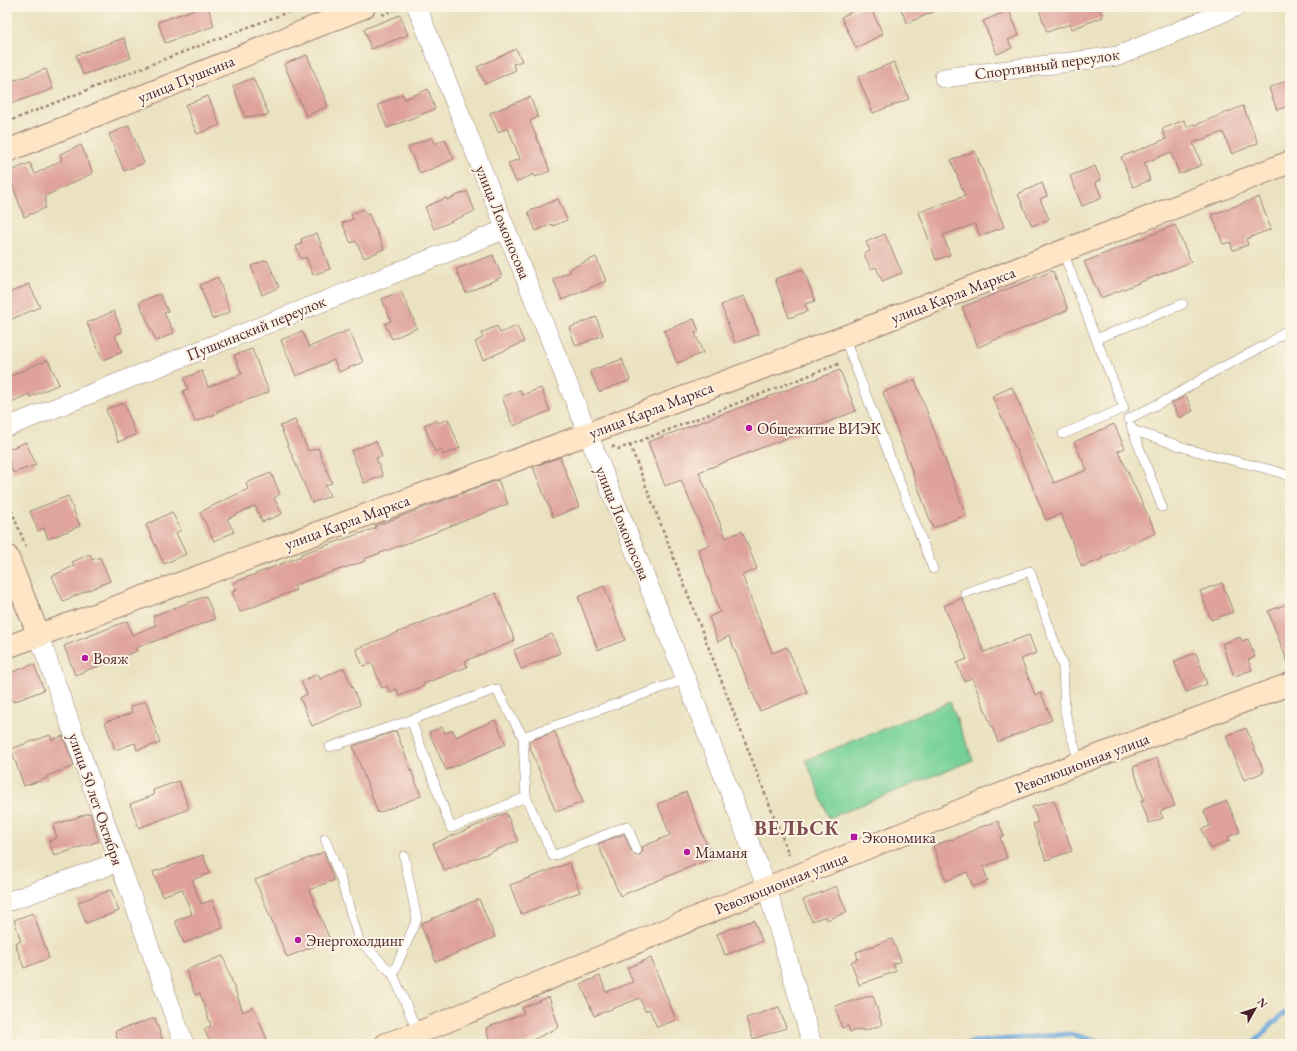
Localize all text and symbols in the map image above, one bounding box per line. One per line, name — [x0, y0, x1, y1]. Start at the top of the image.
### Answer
street label: Спортивный переулок — [973, 43, 1121, 85]
street label: улица Пушкина — [134, 50, 238, 108]
street label: улица Ломоносова — [471, 162, 536, 283]
street label: улица Карла Маркса — [888, 261, 1019, 328]
street label: Пушкинский переулок — [183, 290, 329, 366]
street label: улица Карла Маркса — [586, 376, 717, 443]
place label: Общежитие ВИЭК — [757, 418, 882, 439]
marker: Общежитие ВИЭК — [744, 423, 754, 433]
street label: улица Ломоносова — [591, 463, 656, 584]
street label: улица Карла Маркса — [282, 489, 413, 554]
place label: Вояж — [93, 648, 128, 669]
marker: Вояж — [80, 653, 90, 663]
street label: Революционная улица — [1012, 728, 1153, 798]
street label: улица 50 лет Октября — [63, 730, 129, 868]
district label: ВЕЛЬСК — [754, 815, 840, 841]
place label: Экономика — [862, 827, 937, 848]
marker: Экономика — [849, 832, 859, 842]
place label: Маманя — [695, 842, 747, 863]
street label: Революционная улица — [711, 846, 851, 919]
marker: Маманя — [682, 847, 692, 857]
place label: Энергохолдинг — [306, 930, 404, 951]
marker: Энергохолдинг — [293, 935, 303, 945]
north arrow — [1235, 989, 1275, 1029]
text: N — [1255, 995, 1271, 1011]

